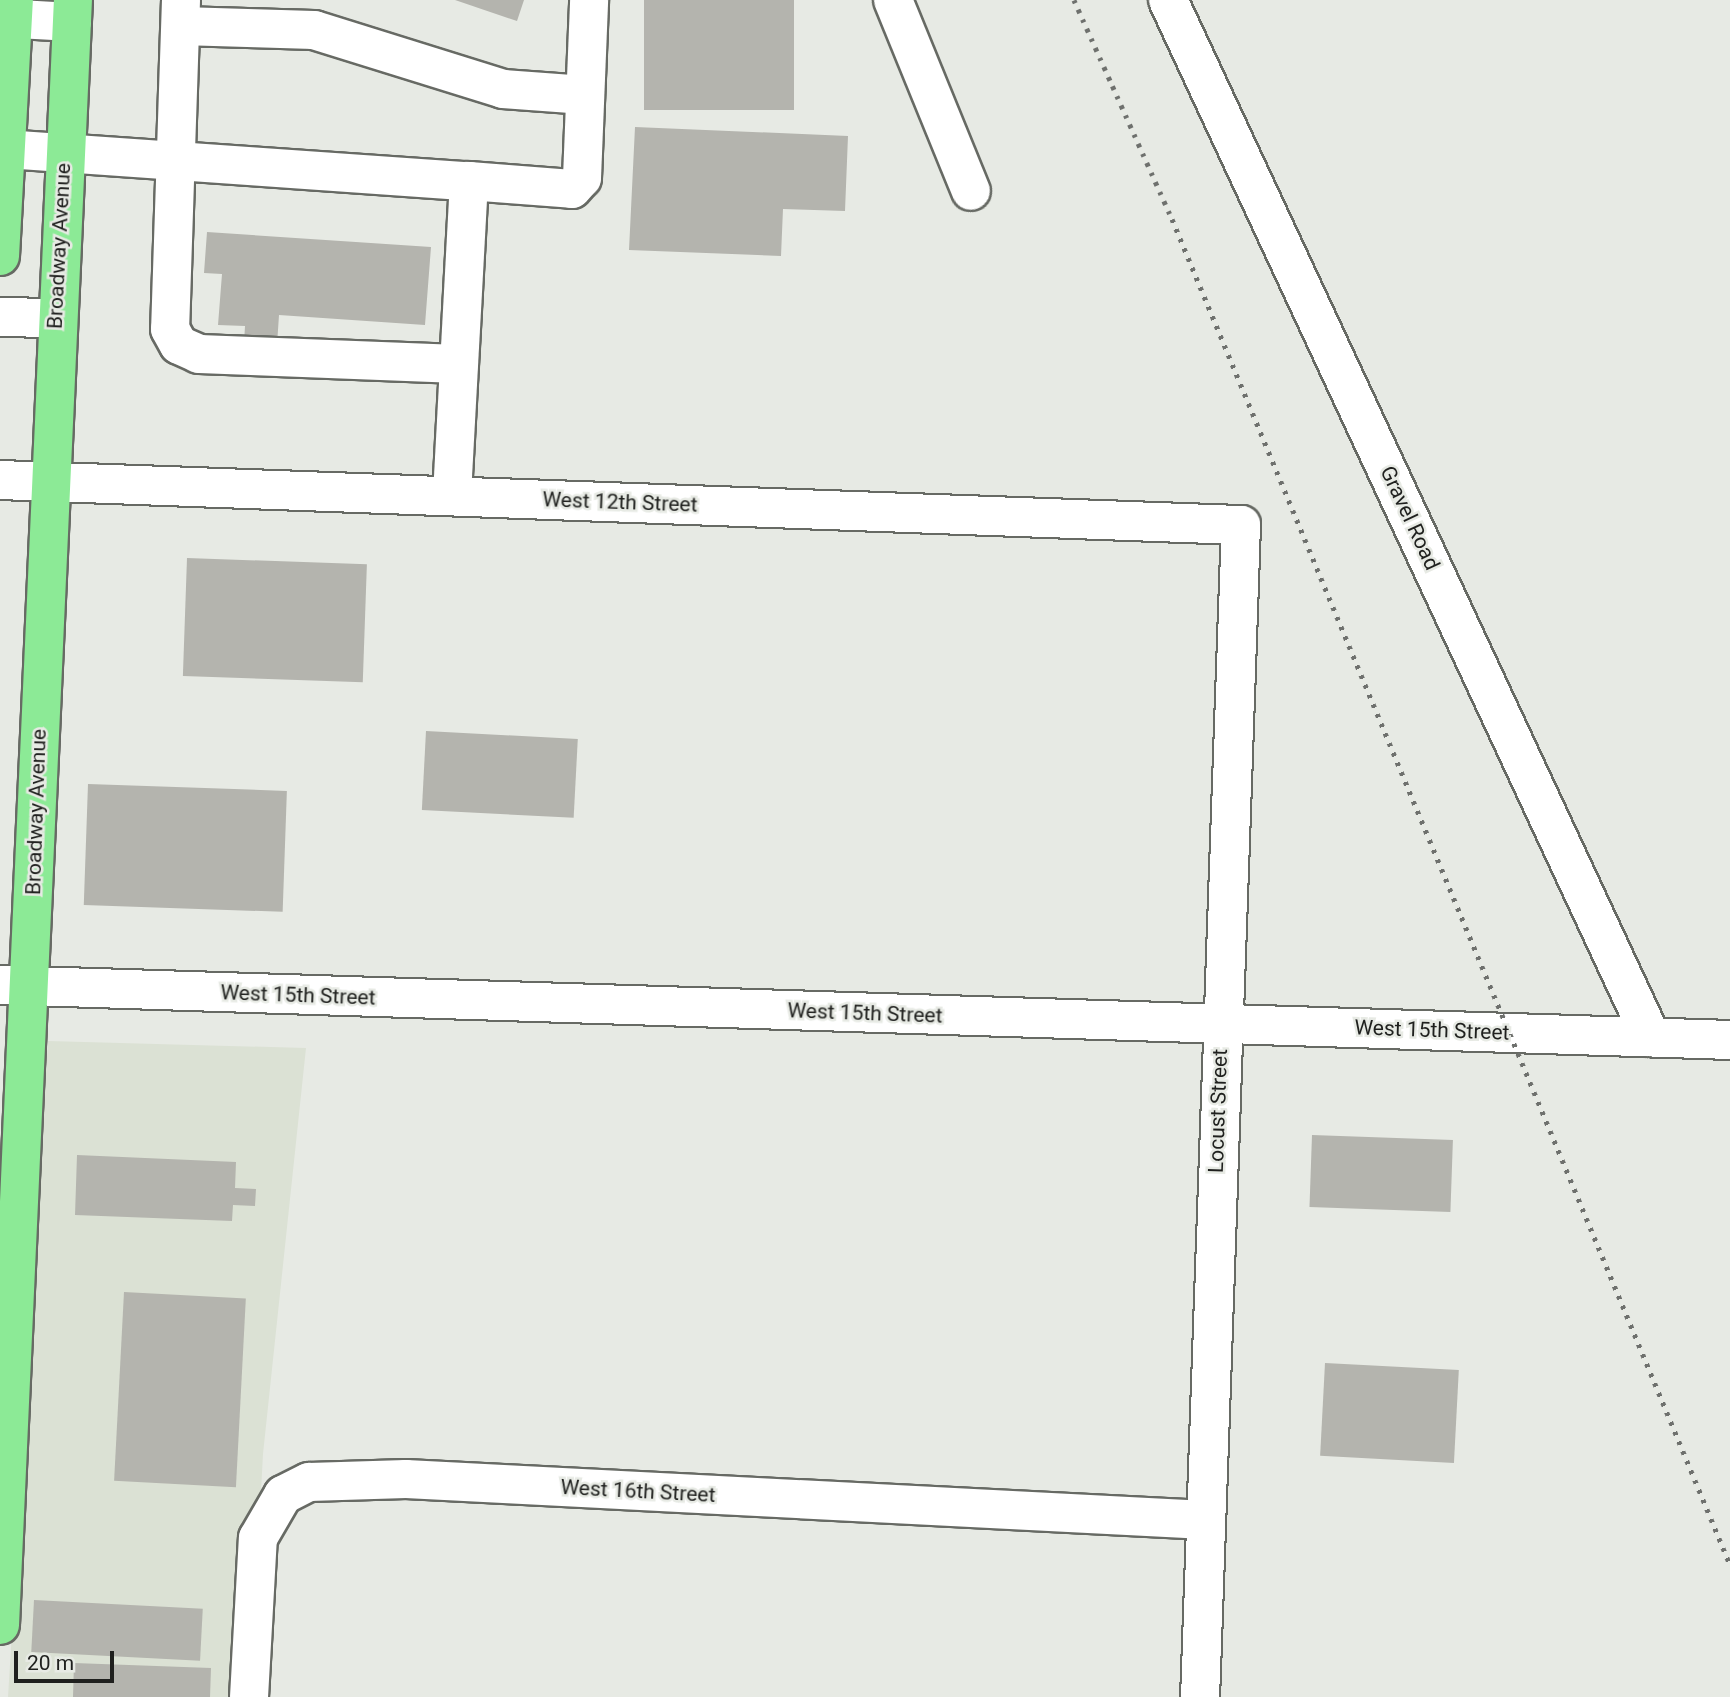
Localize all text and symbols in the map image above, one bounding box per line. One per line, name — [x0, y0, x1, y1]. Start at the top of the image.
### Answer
street label: Broadway Avenue — [42, 162, 76, 330]
street label: Gravel Road — [1375, 462, 1445, 574]
street label: West 12th Street — [542, 487, 698, 517]
street label: Broadway Avenue — [21, 729, 51, 895]
street label: West 15th Street — [220, 980, 376, 1010]
street label: West 15th Street — [787, 998, 943, 1028]
street label: West 15th Street — [1354, 1015, 1510, 1045]
street label: Locust Street — [1203, 1049, 1233, 1173]
street label: West 16th Street — [560, 1474, 716, 1508]
scale bar — [18, 1638, 117, 1682]
text: 20 m — [27, 1651, 74, 1675]

